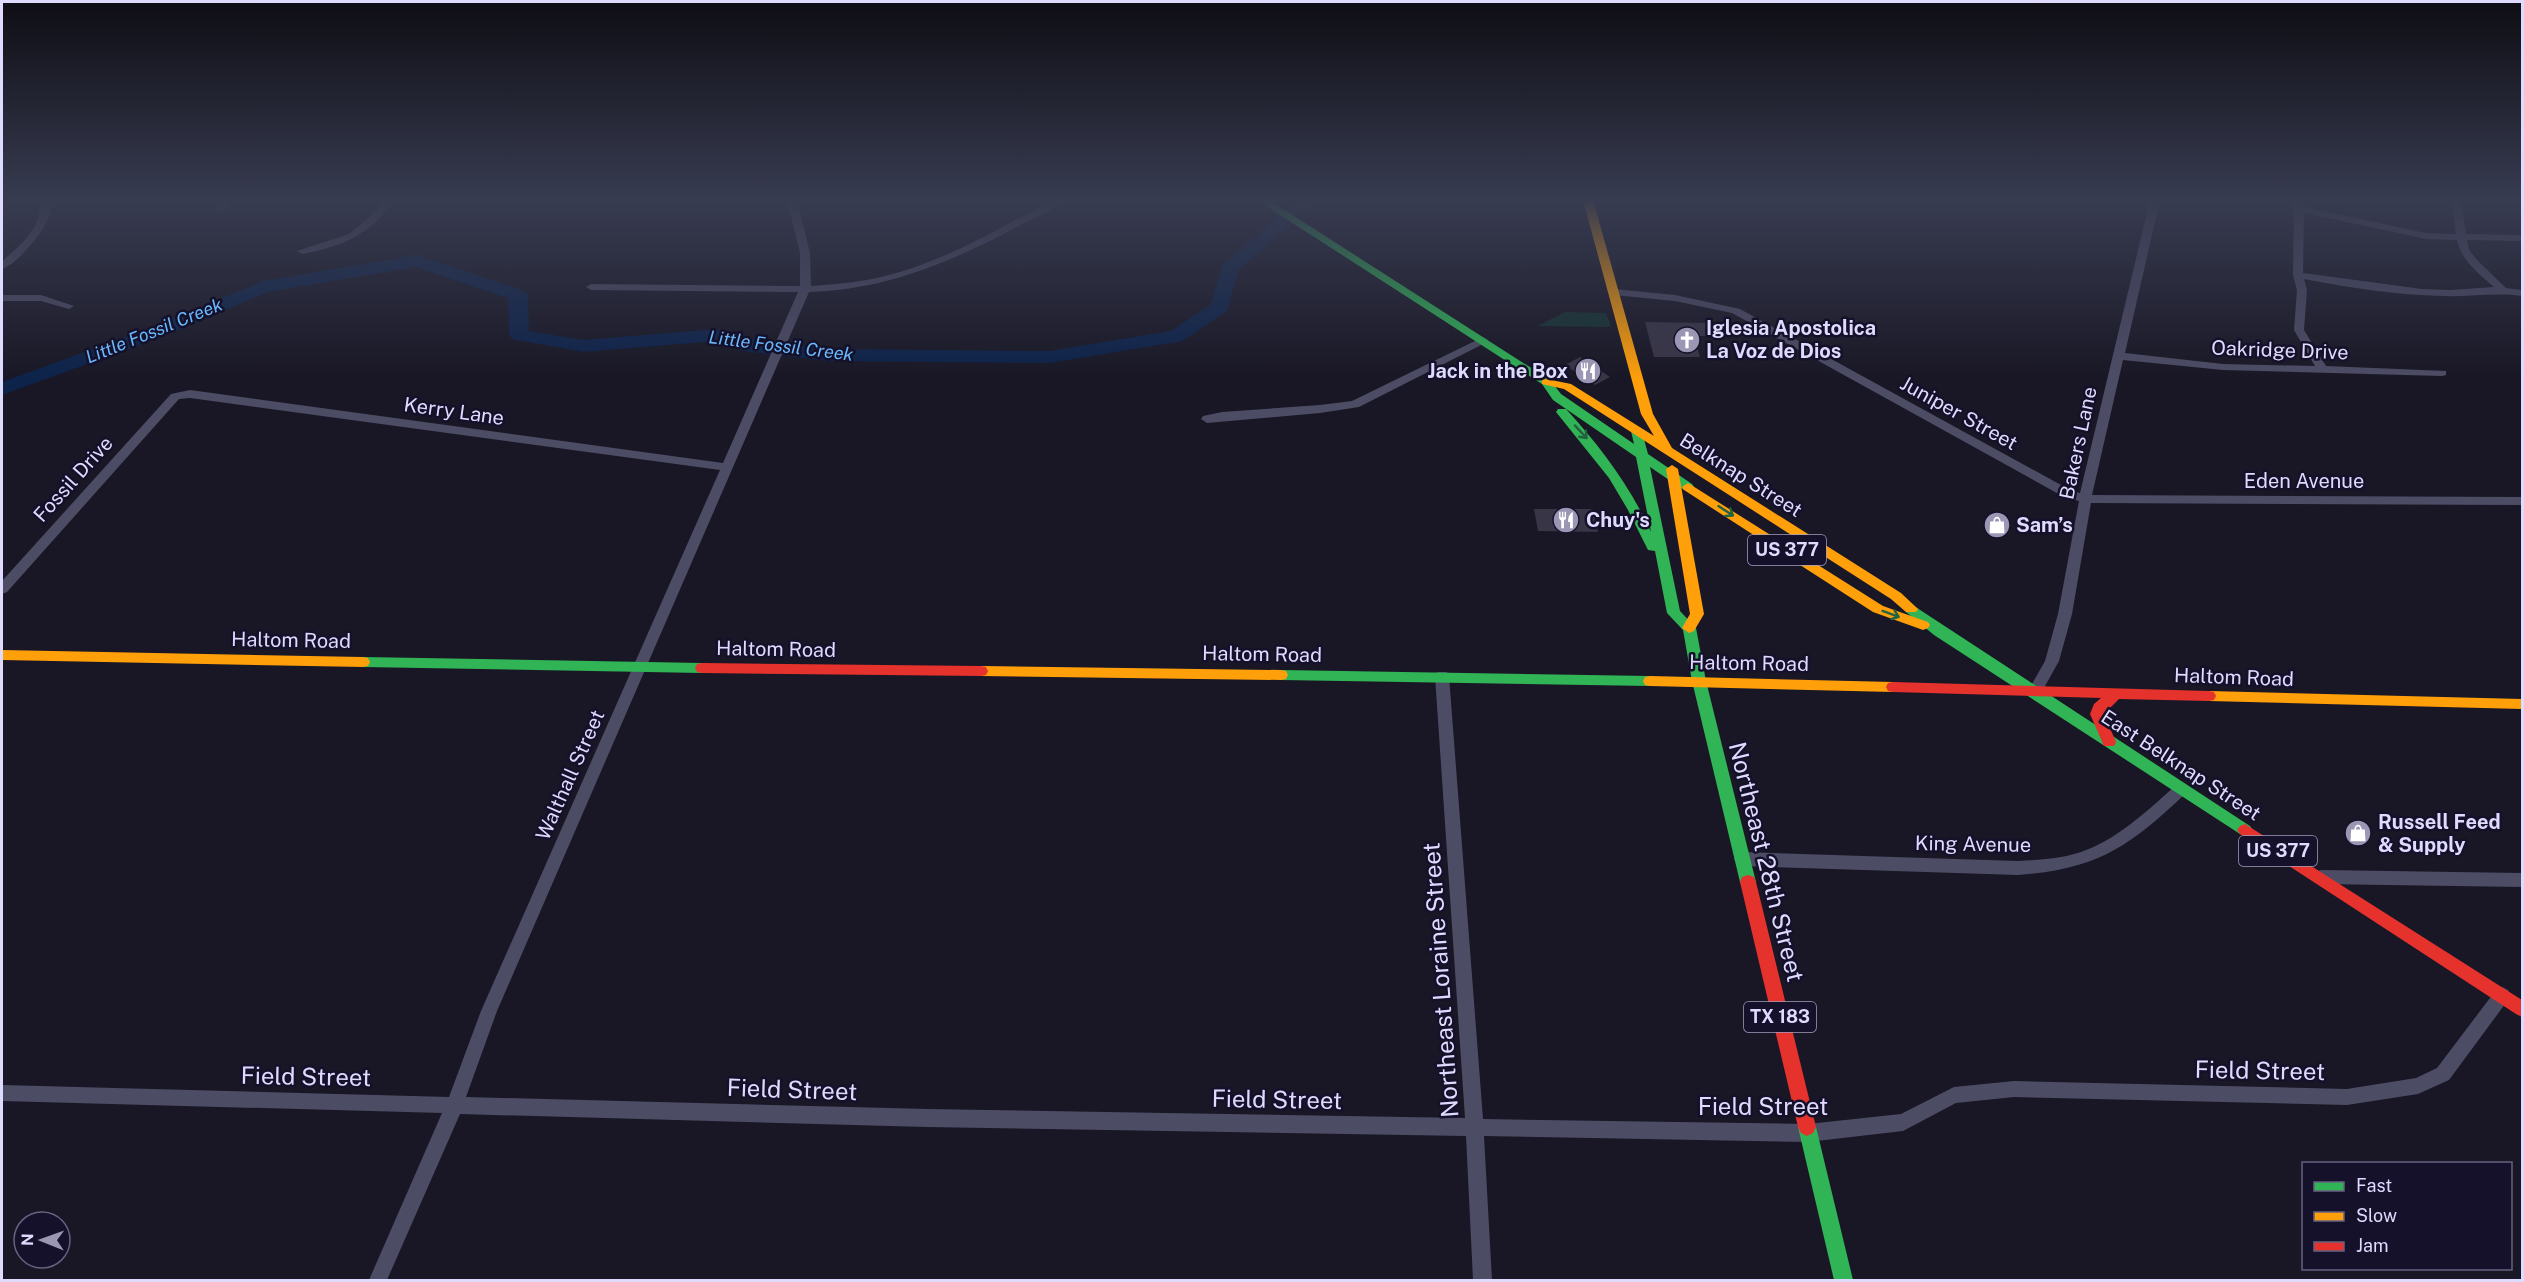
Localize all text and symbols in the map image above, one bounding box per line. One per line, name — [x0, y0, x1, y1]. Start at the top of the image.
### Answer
water label: Little Fossil Creek — [82, 293, 225, 368]
place label: Iglesia Apostolica La Voz de Dios — [1706, 316, 1876, 363]
church icon: Iglesia Apostolica La Voz de Dios — [1672, 325, 1702, 355]
water label: Little Fossil Creek — [708, 326, 855, 365]
street label: Oakridge Drive — [2211, 336, 2349, 364]
restaurant icon: Jack in the Box — [1573, 356, 1603, 386]
place label: Jack in the Box — [1427, 359, 1568, 383]
street label: Juniper Street — [1896, 371, 2022, 455]
street label: Bakers Lane — [2054, 385, 2102, 501]
street label: Kerry Lane — [402, 392, 506, 430]
one-way arrow — [1574, 424, 1588, 439]
street label: Belknap Street — [1675, 428, 1807, 522]
street label: Fossil Drive — [28, 431, 118, 527]
street label: Eden Avenue — [2244, 469, 2364, 493]
restaurant icon: Chuy's — [1551, 505, 1581, 535]
one-way arrow — [1717, 505, 1734, 517]
place label: Chuy's — [1586, 508, 1650, 532]
shop icon: Sam’s — [1982, 510, 2012, 540]
place label: Sam’s — [2016, 513, 2073, 537]
road number: US 377 — [1748, 535, 1826, 565]
one-way arrow — [1881, 609, 1900, 620]
street label: Haltom Road — [231, 627, 351, 653]
street label: Haltom Road — [716, 636, 836, 662]
street label: Haltom Road — [1202, 641, 1322, 667]
street label: Haltom Road — [1689, 650, 1809, 676]
street label: Haltom Road — [2174, 663, 2294, 691]
street label: East Belknap Street — [2097, 704, 2265, 826]
street label: Walthall Street — [531, 706, 609, 844]
street label: Northeast 28th Street — [1724, 739, 1810, 985]
place label: Russell Feed & Supply — [2378, 810, 2501, 857]
shop icon: Russell Feed & Supply — [2343, 818, 2373, 848]
street label: King Avenue — [1915, 831, 2031, 857]
road number: US 377 — [2239, 836, 2317, 866]
street label: Northeast Loraine Street — [1416, 842, 1464, 1119]
road number: TX 183 — [1744, 1002, 1816, 1032]
street label: Field Street — [2194, 1055, 2326, 1085]
street label: Field Street — [240, 1061, 372, 1091]
street label: Field Street — [726, 1073, 858, 1105]
street label: Field Street — [1211, 1084, 1343, 1114]
street label: Field Street — [1698, 1092, 1828, 1120]
legend — [2302, 1162, 2512, 1270]
text: Fast — [2356, 1175, 2392, 1196]
text: Slow — [2356, 1205, 2397, 1226]
north arrow — [12, 1210, 72, 1270]
text: N — [18, 1233, 37, 1246]
text: Jam — [2356, 1235, 2389, 1256]

